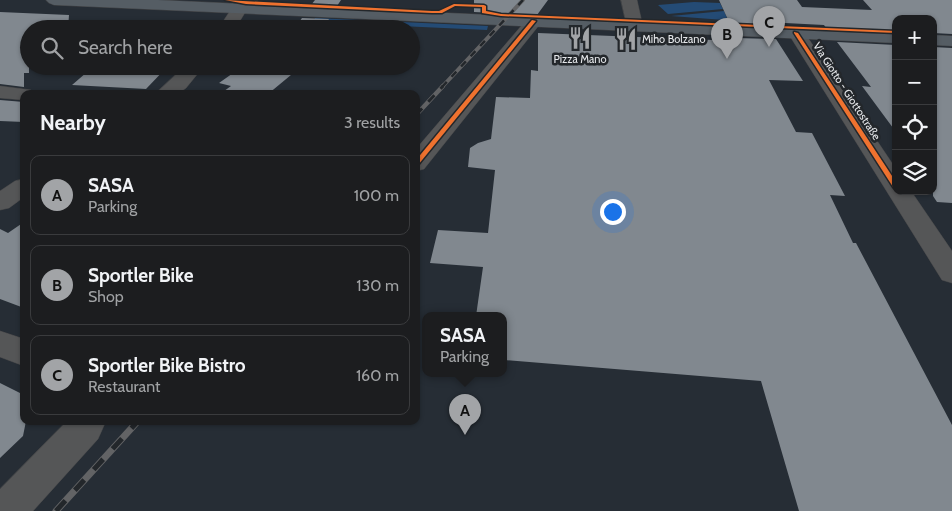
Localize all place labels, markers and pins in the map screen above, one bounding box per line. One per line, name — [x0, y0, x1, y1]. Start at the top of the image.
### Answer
pin: C — [753, 6, 785, 47]
pin: B — [711, 18, 743, 59]
restaurant icon: Pizza Mano — [567, 25, 593, 51]
restaurant icon: Miho Bolzano — [613, 26, 639, 52]
place label: Miho Bolzano — [642, 32, 706, 46]
place label: Pizza Mano — [553, 52, 607, 66]
pin: A — [449, 394, 481, 435]

